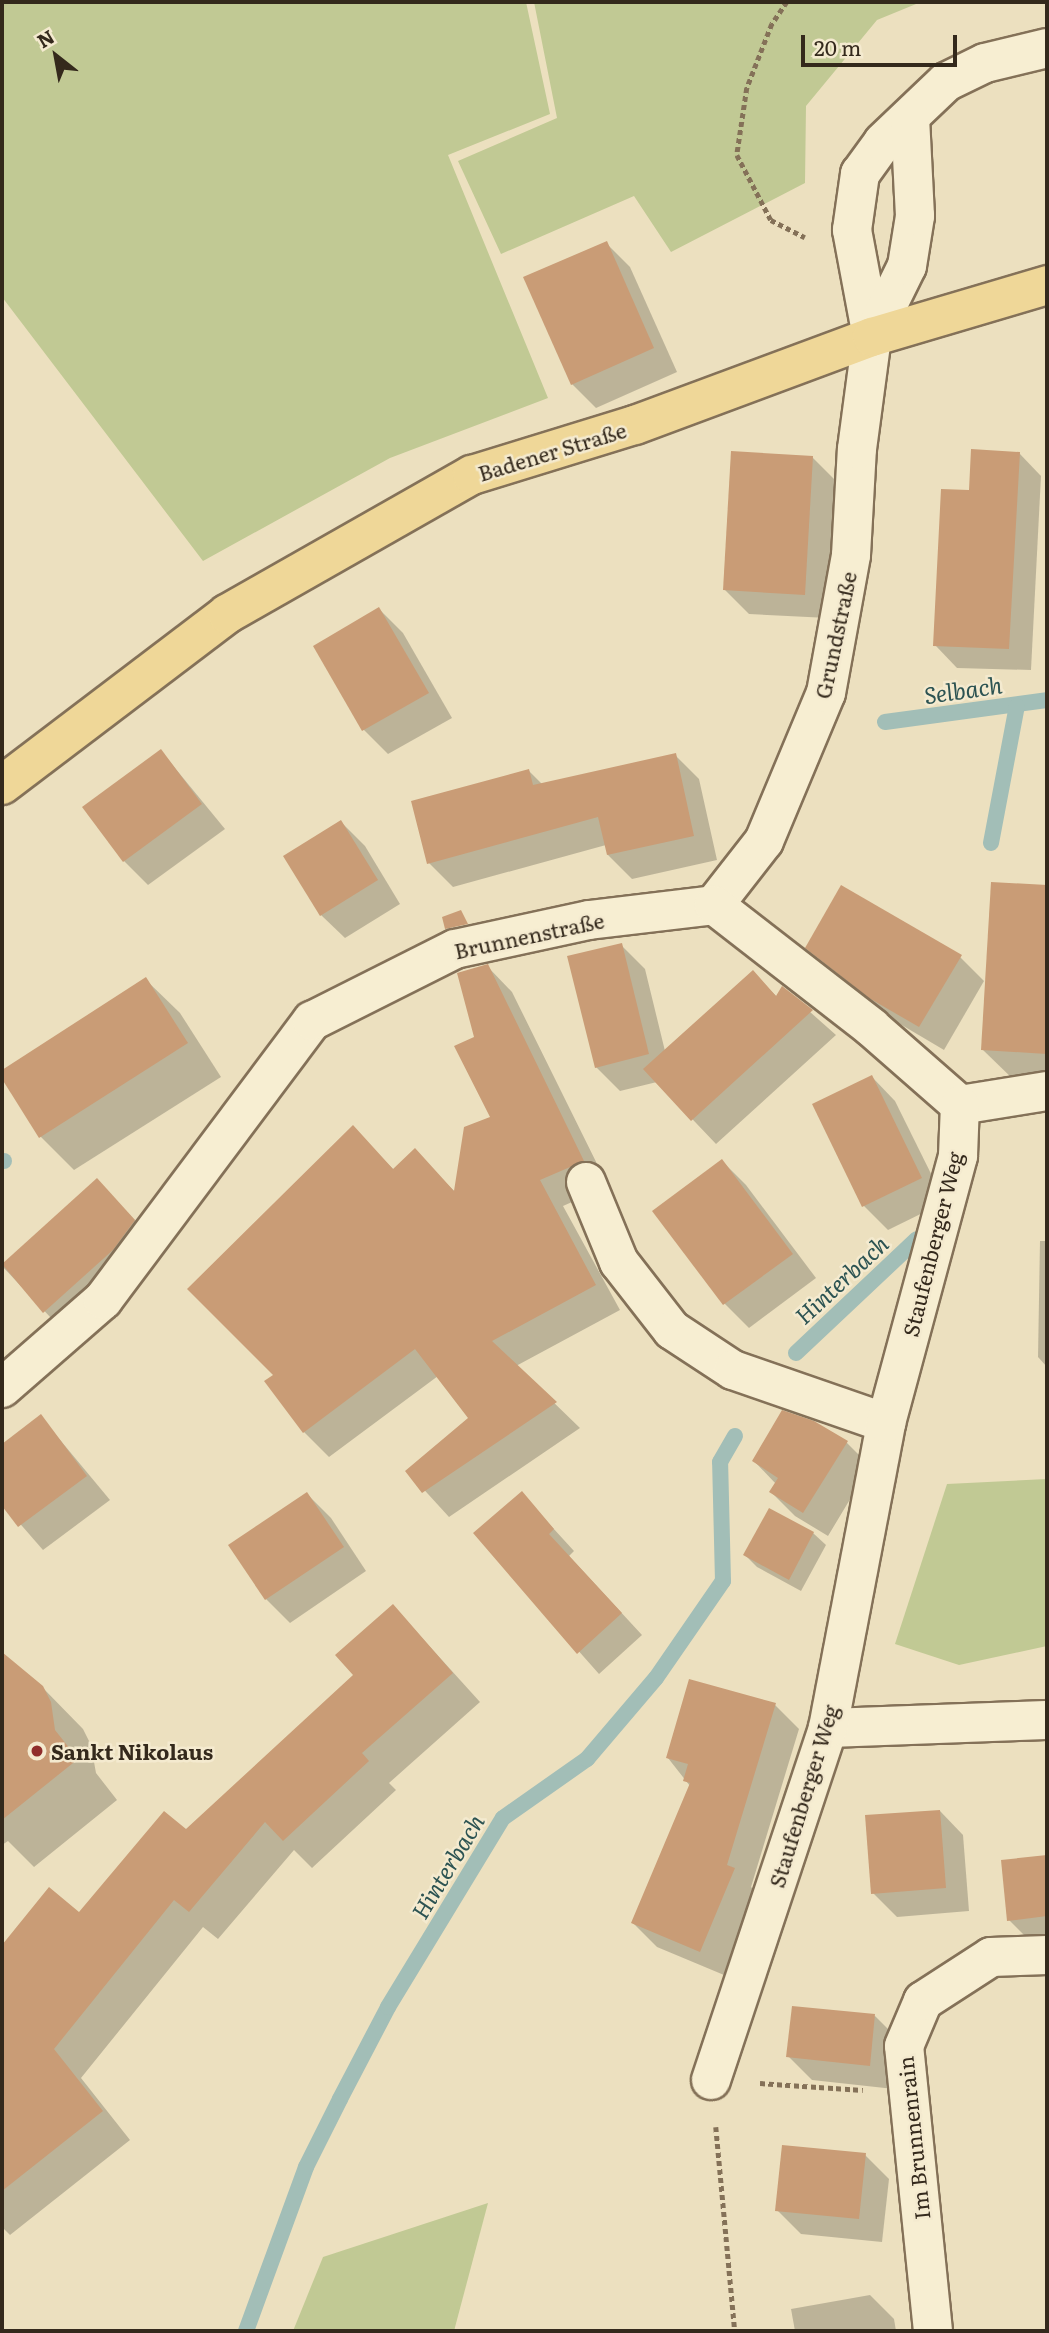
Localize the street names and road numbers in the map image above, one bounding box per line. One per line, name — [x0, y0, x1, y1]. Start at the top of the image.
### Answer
street label: Badener Straße — [475, 416, 629, 486]
street label: Grundstraße — [809, 569, 861, 701]
street label: Brunnenstraße — [452, 907, 606, 963]
street label: Staufenberger Weg — [897, 1149, 967, 1339]
street label: Staufenberger Weg — [763, 1702, 843, 1890]
street label: Im Brunnenrain — [892, 2055, 934, 2221]

